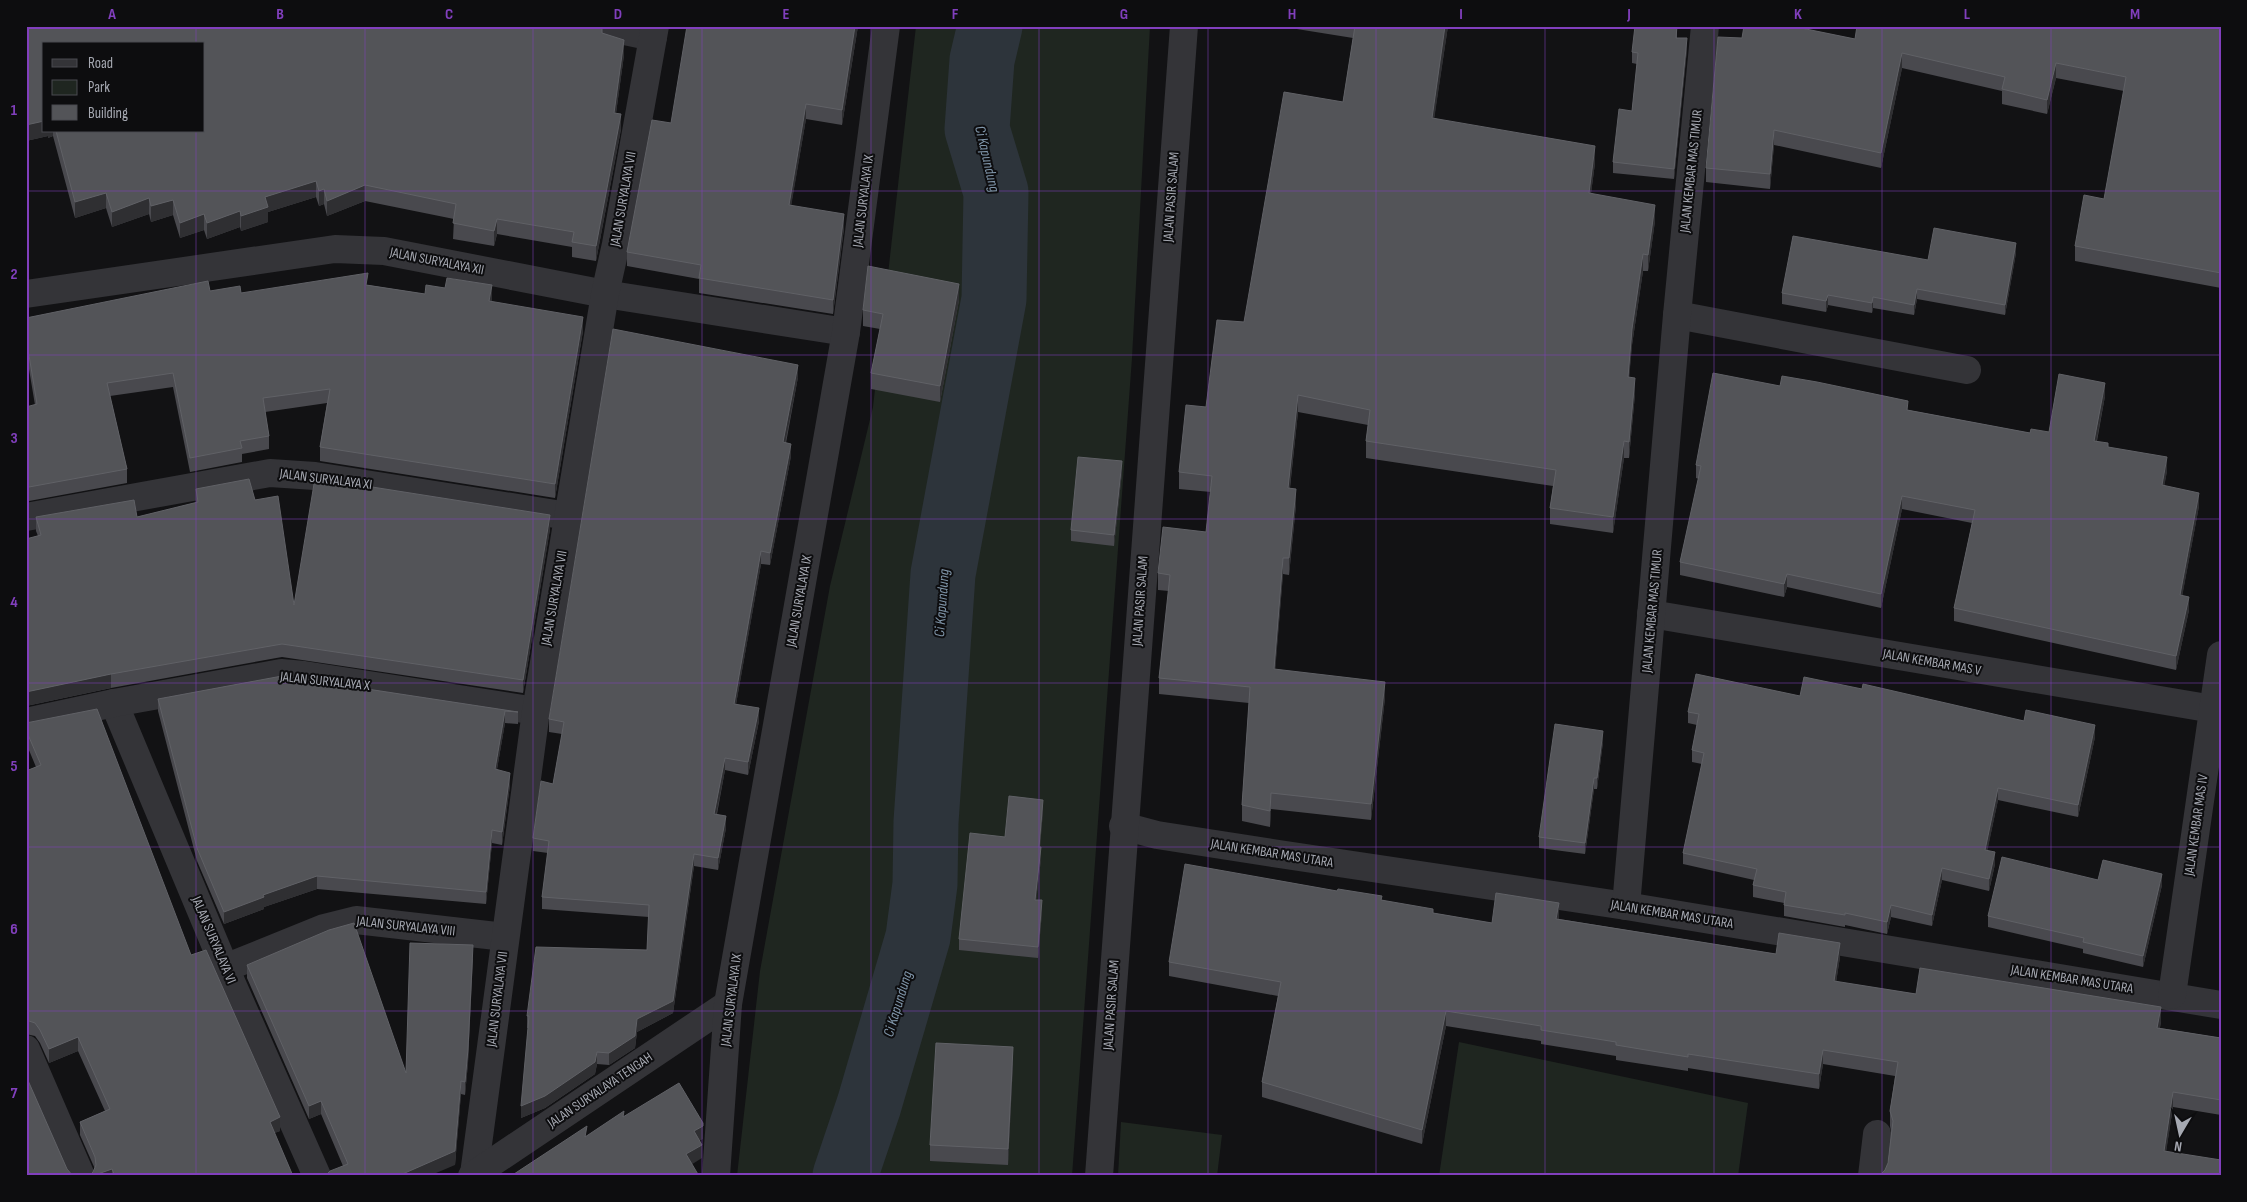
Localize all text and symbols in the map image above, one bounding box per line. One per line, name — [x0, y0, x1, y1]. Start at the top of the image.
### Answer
text: A — [107, 5, 116, 24]
text: B — [276, 5, 284, 24]
text: C — [445, 5, 453, 24]
text: D — [614, 5, 622, 24]
text: E — [783, 5, 790, 24]
text: F — [952, 5, 959, 24]
text: G — [1120, 5, 1128, 24]
text: H — [1288, 5, 1296, 24]
text: I — [1459, 5, 1463, 24]
text: J — [1626, 5, 1631, 24]
text: K — [1794, 5, 1802, 24]
text: L — [1964, 5, 1971, 24]
text: M — [2130, 5, 2140, 24]
legend — [42, 42, 205, 132]
text: Road — [88, 54, 113, 73]
text: Park — [88, 78, 110, 97]
text: 1 — [11, 101, 18, 120]
text: Building — [88, 104, 128, 123]
street label: JALAN KEMBAR MAS TIMUR — [1676, 108, 1706, 234]
water label: Ci Kapundung — [970, 124, 1004, 194]
street label: JALAN SURYALAYA VII — [606, 150, 640, 249]
street label: JALAN PASIR SALAM — [1159, 151, 1183, 244]
street label: JALAN SURYALAYA IX — [849, 154, 877, 249]
street label: JALAN SURYALAYA XII — [387, 243, 486, 278]
text: 2 — [10, 265, 18, 284]
text: 3 — [10, 429, 18, 448]
street label: JALAN SURYALAYA XI — [278, 465, 373, 493]
street label: JALAN KEMBAR MAS TIMUR — [1638, 548, 1666, 674]
street label: JALAN SURYALAYA VII — [537, 549, 571, 648]
street label: JALAN SURYALAYA IX — [782, 554, 815, 649]
street label: JALAN PASIR SALAM — [1128, 555, 1152, 648]
water label: Ci Kapundung — [930, 569, 954, 637]
text: 4 — [10, 593, 18, 612]
street label: JALAN KEMBAR MAS V — [1880, 645, 1983, 679]
street label: JALAN SURYALAYA X — [278, 668, 371, 694]
text: 5 — [10, 757, 18, 776]
street label: JALAN KEMBAR MAS IV — [2180, 772, 2212, 878]
street label: JALAN KEMBAR MAS UTARA — [1209, 835, 1335, 871]
street label: JALAN SURYALAYA VI — [188, 893, 240, 986]
street label: JALAN KEMBAR MAS UTARA — [1609, 896, 1735, 932]
street label: JALAN SURYALAYA VIII — [355, 912, 456, 940]
text: 6 — [10, 920, 18, 939]
street label: JALAN SURYALAYA VII — [483, 950, 511, 1049]
street label: JALAN SURYALAYA IX — [717, 953, 745, 1048]
street label: JALAN PASIR SALAM — [1099, 959, 1123, 1052]
street label: JALAN KEMBAR MAS UTARA — [2009, 961, 2135, 997]
water label: Ci Kapundung — [879, 969, 917, 1039]
street label: JALAN SURYALAYA TENGAH — [543, 1049, 656, 1132]
text: 7 — [11, 1084, 18, 1103]
north arrow — [2154, 1110, 2204, 1160]
text: N — [2173, 1137, 2183, 1155]

